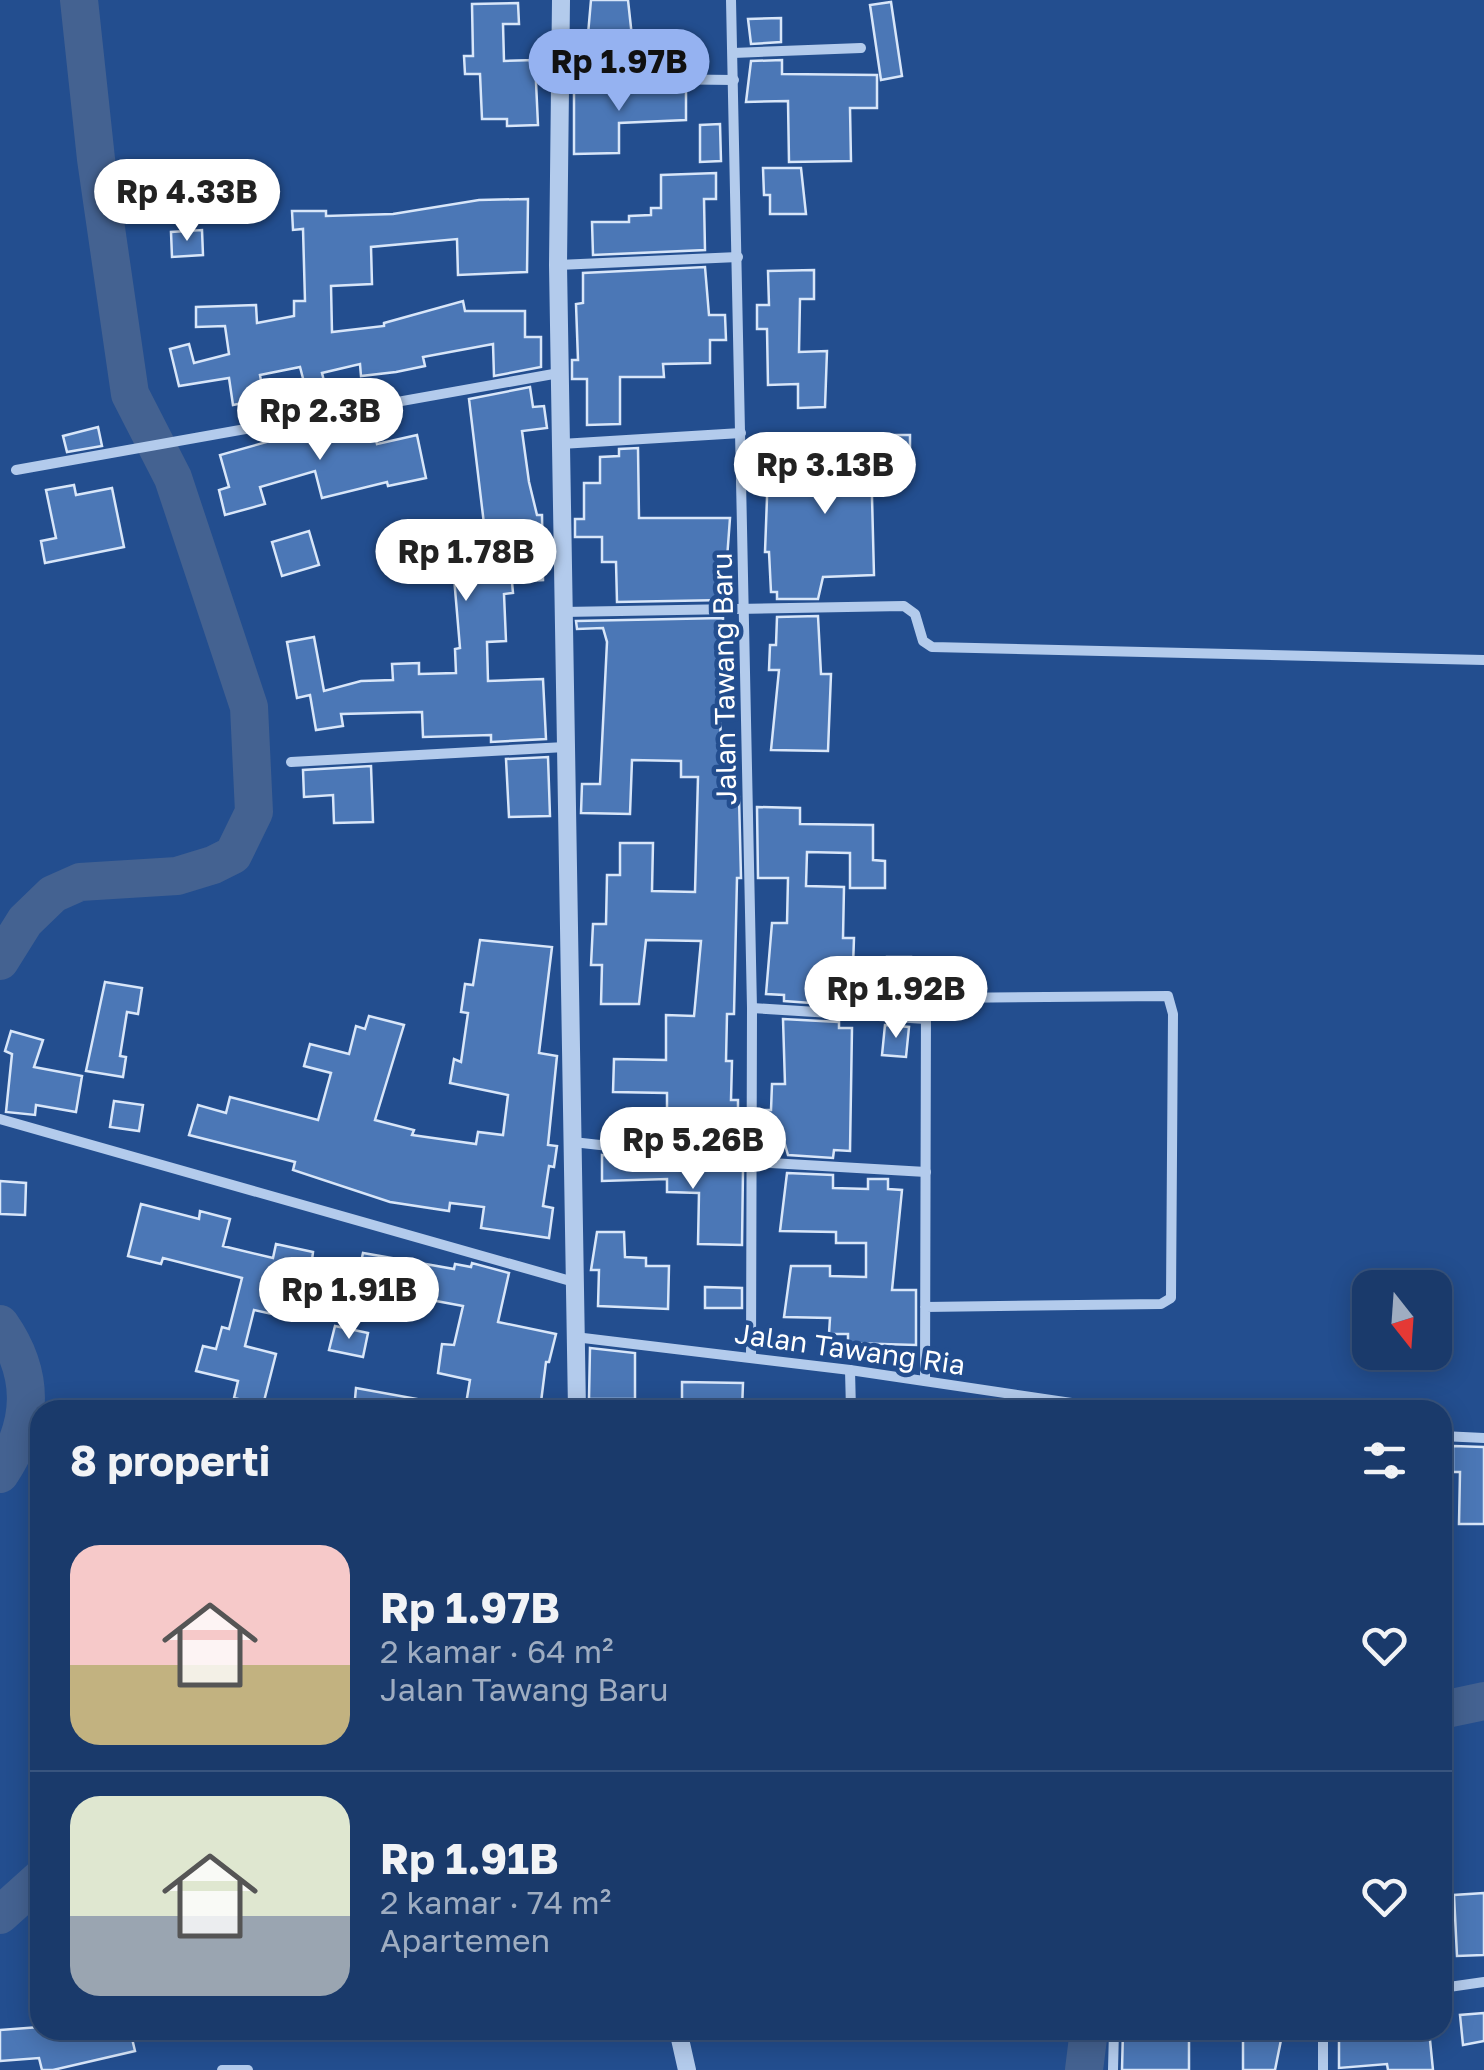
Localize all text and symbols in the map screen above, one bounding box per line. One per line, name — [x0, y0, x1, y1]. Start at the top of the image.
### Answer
pin: Rp 1.97B — [516, 29, 722, 114]
text: Rp 1.97B — [551, 42, 687, 80]
pin: Rp 4.33B — [84, 159, 290, 244]
text: Rp 4.33B — [116, 172, 258, 210]
pin: Rp 2.3B — [228, 378, 412, 463]
text: Rp 2.3B — [259, 391, 381, 429]
pin: Rp 3.13B — [722, 432, 928, 517]
text: Rp 3.13B — [756, 445, 894, 483]
pin: Rp 1.78B — [363, 519, 569, 604]
text: Rp 1.78B — [397, 532, 535, 570]
street label: Jalan Tawang Baru — [705, 552, 742, 806]
pin: Rp 1.92B — [793, 956, 999, 1041]
text: Rp 1.92B — [826, 969, 966, 1007]
pin: Rp 5.26B — [590, 1107, 796, 1192]
text: Rp 5.26B — [622, 1120, 764, 1158]
pin: Rp 1.91B — [246, 1257, 452, 1342]
text: Rp 1.91B — [281, 1270, 417, 1308]
north arrow — [1352, 1270, 1452, 1370]
map controls — [1352, 1270, 1452, 1370]
street label: Jalan Tawang Ria — [733, 1316, 967, 1381]
icon: filters — [1357, 1433, 1412, 1488]
text: 8 properti — [70, 1435, 270, 1485]
text: Rp 1.97B — [380, 1582, 560, 1632]
icon: home — [150, 1585, 270, 1705]
icon: heart — [1357, 1618, 1412, 1673]
text: 2 kamar · 64 m² — [380, 1632, 614, 1670]
text: Jalan Tawang Baru — [380, 1670, 669, 1708]
text: Rp 1.91B — [380, 1833, 559, 1883]
icon: home — [150, 1836, 270, 1956]
icon: heart — [1357, 1869, 1412, 1924]
text: 2 kamar · 74 m² — [380, 1883, 611, 1921]
text: Apartemen — [380, 1921, 550, 1959]

